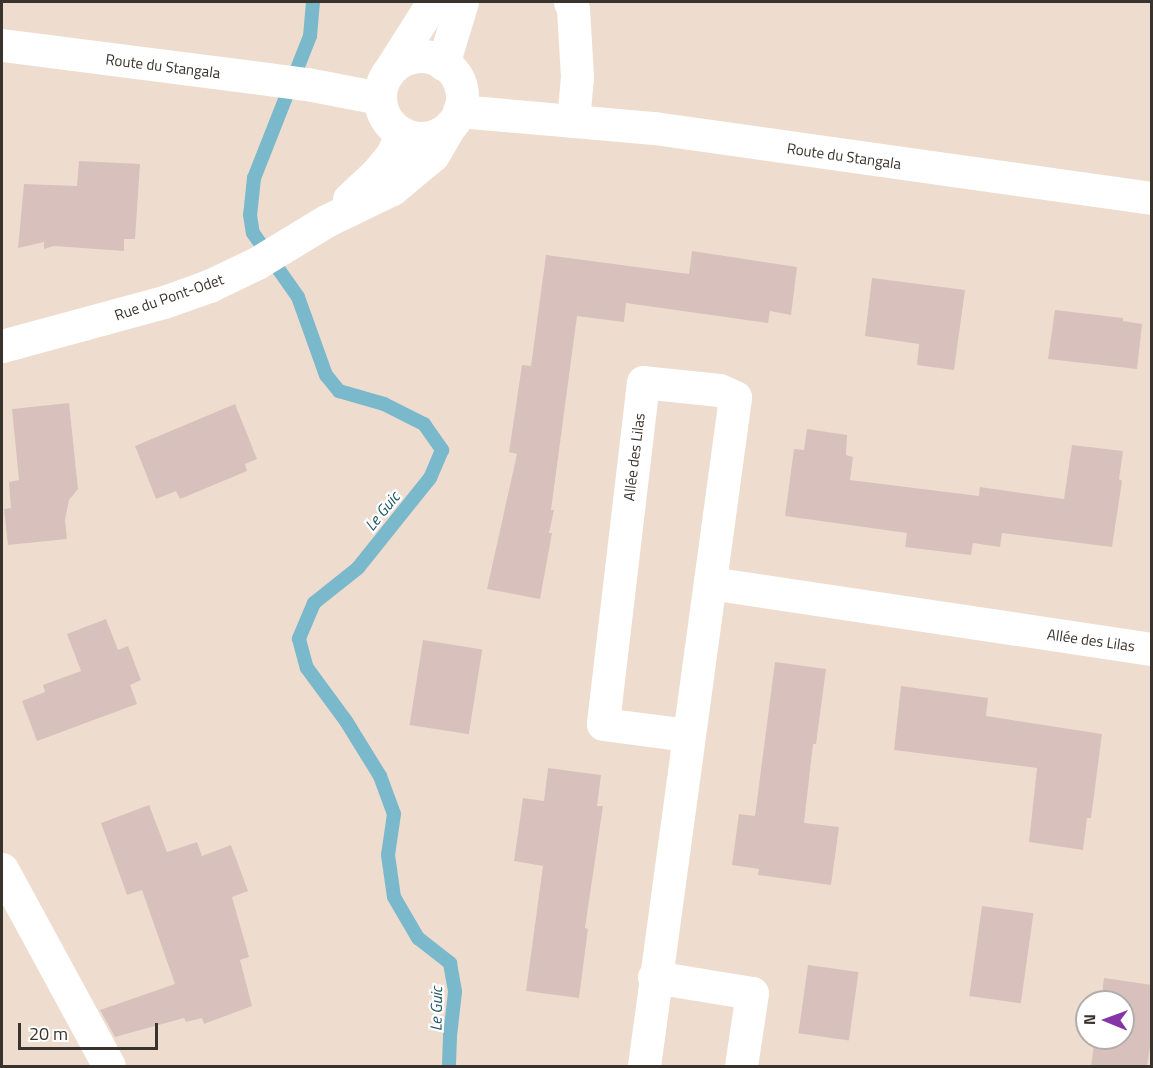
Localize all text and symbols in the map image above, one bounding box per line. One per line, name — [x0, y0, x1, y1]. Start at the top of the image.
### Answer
street label: Route du Stangala — [105, 50, 221, 82]
street label: Route du Stangala — [786, 139, 902, 173]
street label: Rue du Pont-Odet — [112, 270, 226, 324]
street label: Allée des Lilas — [620, 412, 648, 502]
water label: Le Guic — [361, 488, 403, 534]
street label: Allée des Lilas — [1046, 625, 1136, 655]
water label: Le Guic — [426, 987, 446, 1031]
north arrow — [1075, 990, 1135, 1050]
scale bar — [21, 1011, 160, 1049]
text: N — [1077, 1014, 1101, 1025]
text: 20 m — [29, 1020, 68, 1047]

